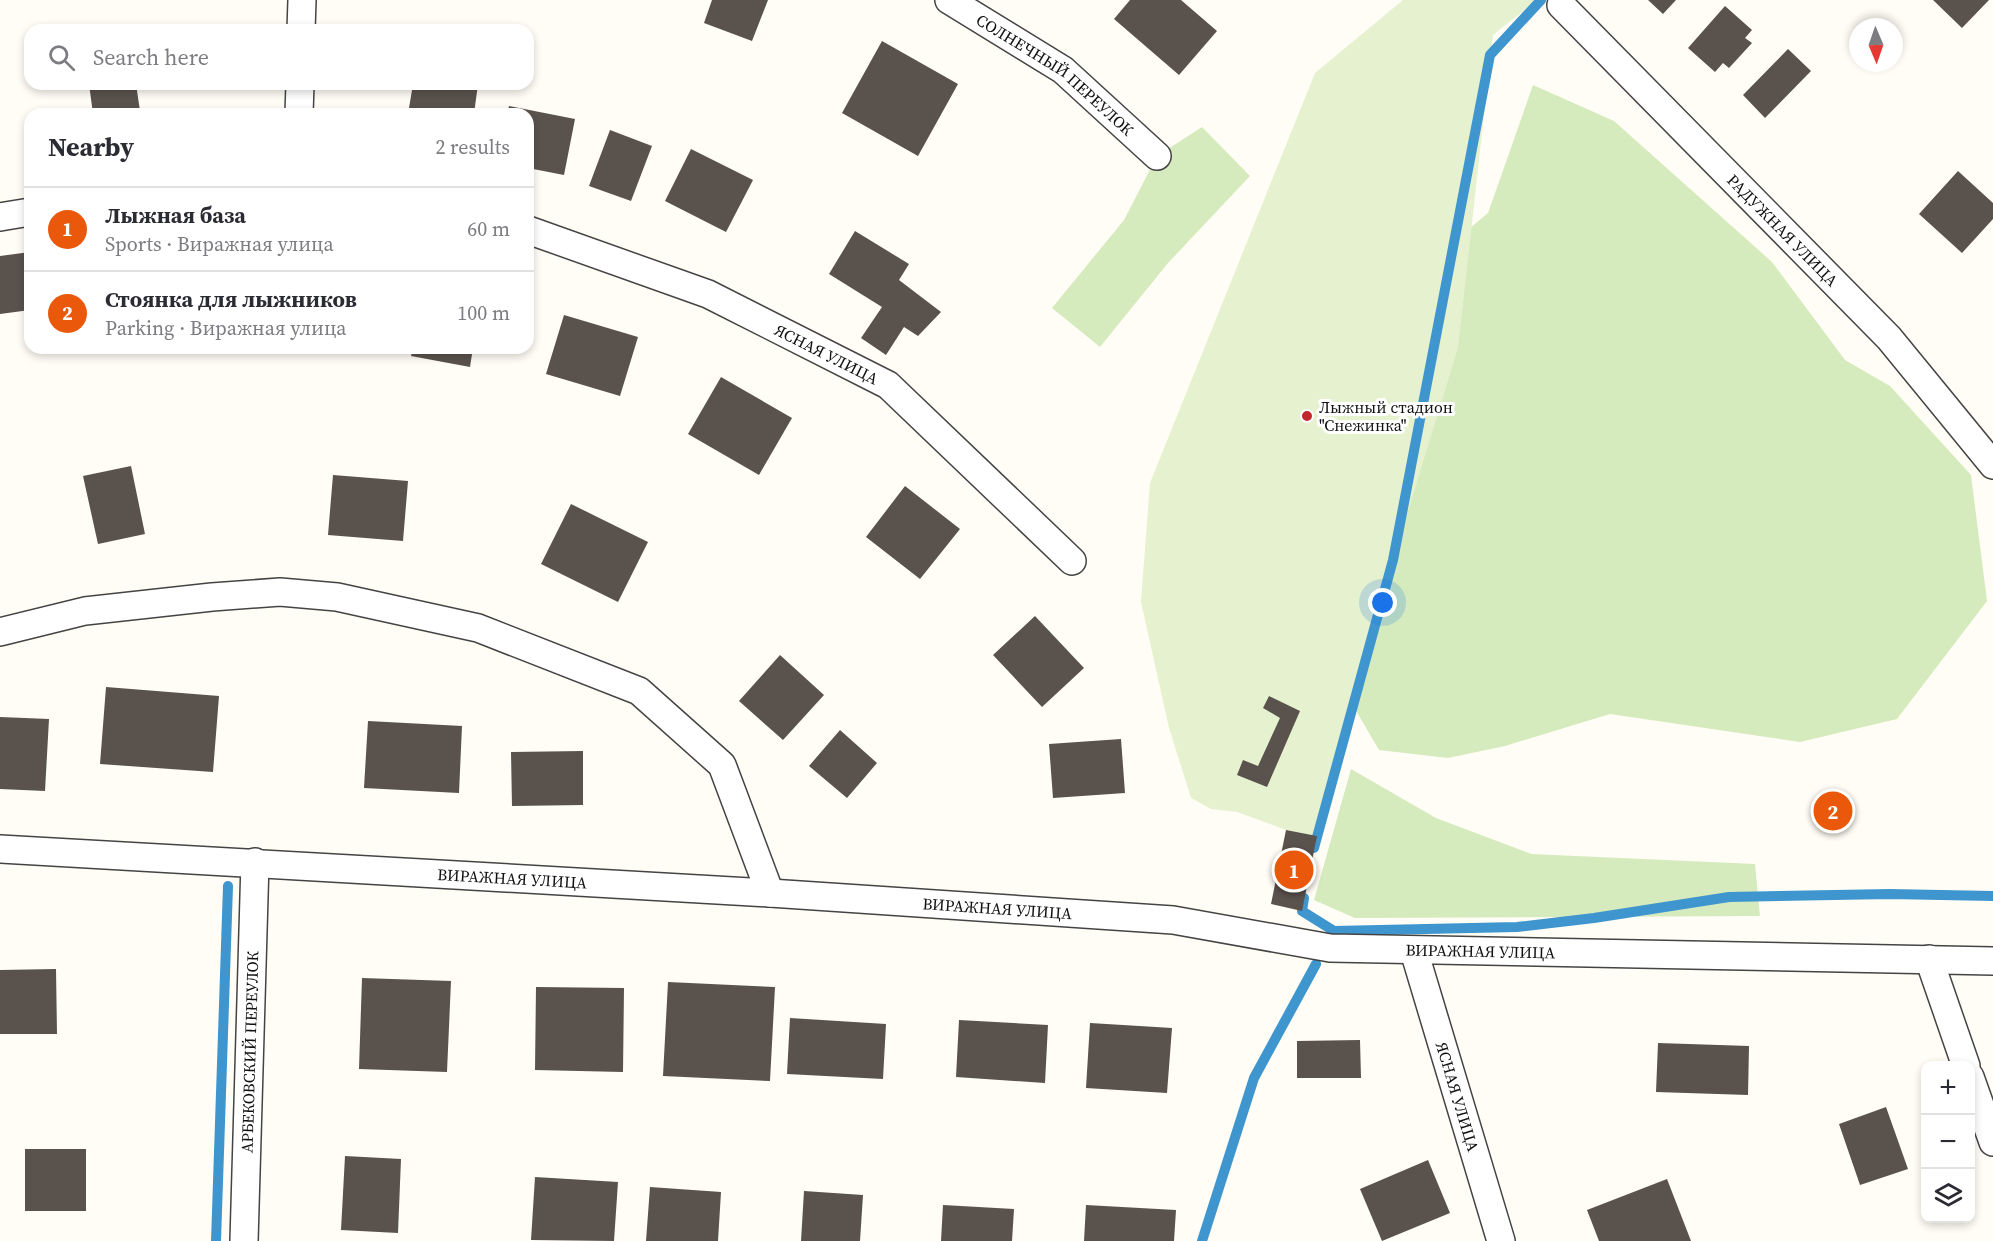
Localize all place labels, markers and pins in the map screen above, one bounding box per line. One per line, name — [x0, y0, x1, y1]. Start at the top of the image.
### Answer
place label: Лыжный стадион "Снежинка" — [1319, 396, 1453, 436]
marker: Лыжный стадион "Снежинка" — [1300, 409, 1314, 423]
pin: 2 — [1814, 788, 1852, 834]
pin: 1 — [1274, 848, 1314, 892]

